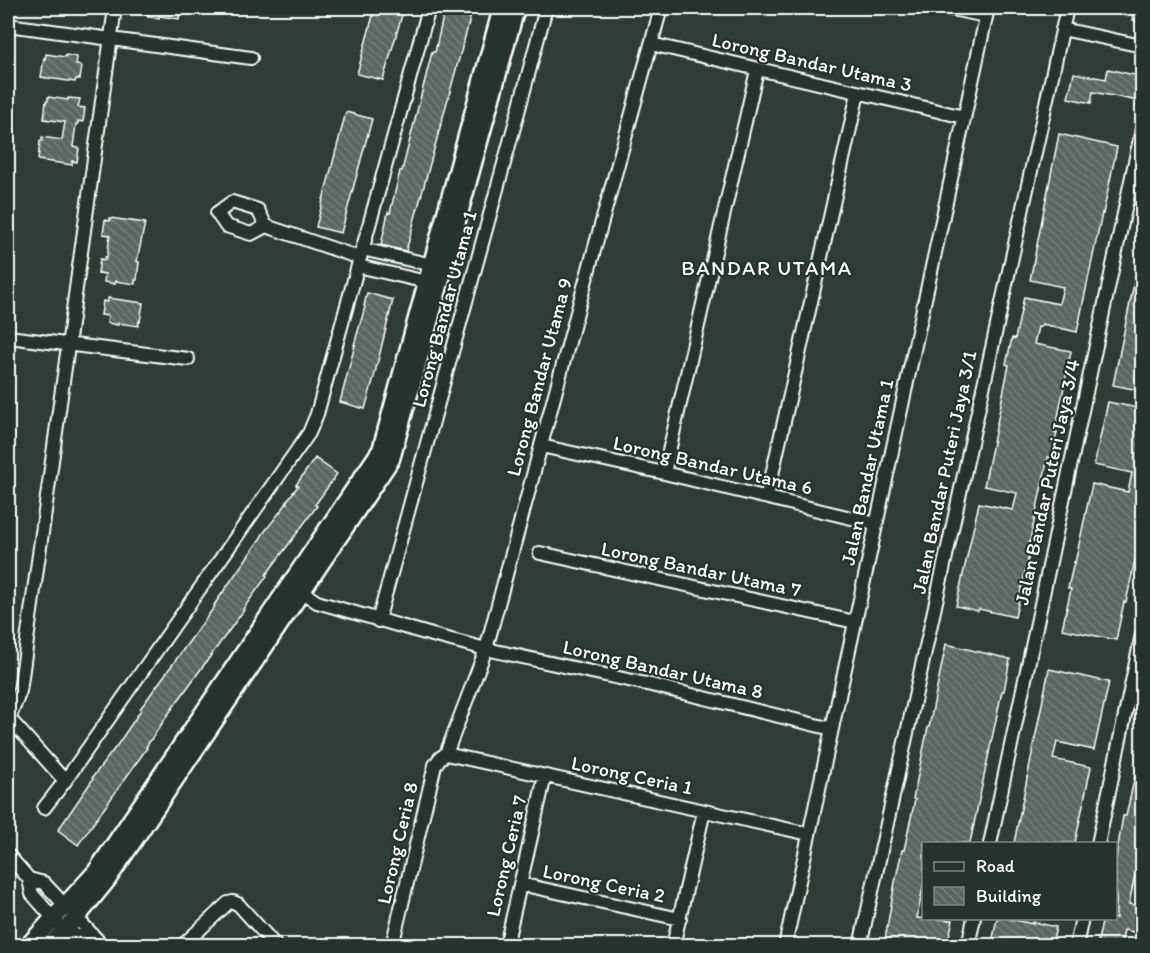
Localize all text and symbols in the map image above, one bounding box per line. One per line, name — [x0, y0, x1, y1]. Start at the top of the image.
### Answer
street label: Lorong Bandar Utama 3 — [710, 27, 914, 97]
street label: Lorong Bandar Utama 1 — [406, 208, 482, 410]
district label: BANDAR UTAMA — [681, 255, 853, 280]
street label: Lorong Bandar Utama 9 — [501, 275, 577, 479]
street label: Jalan Bandar Puteri Jaya 3/1 — [906, 348, 982, 596]
street label: Jalan Bandar Puteri Jaya 3/4 — [1009, 357, 1085, 607]
street label: Jalan Bandar Utama 1 — [836, 377, 898, 567]
street label: Lorong Bandar Utama 6 — [611, 430, 815, 500]
street label: Lorong Bandar Utama 7 — [599, 536, 803, 602]
street label: Lorong Bandar Utama 8 — [561, 634, 765, 704]
street label: Lorong Ceria 1 — [569, 750, 695, 800]
street label: Lorong Ceria 8 — [371, 780, 423, 906]
street label: Lorong Ceria 7 — [480, 793, 532, 919]
legend — [922, 842, 1117, 920]
text: Road — [976, 855, 1015, 877]
street label: Lorong Ceria 2 — [541, 858, 668, 908]
text: Building — [976, 885, 1042, 907]

